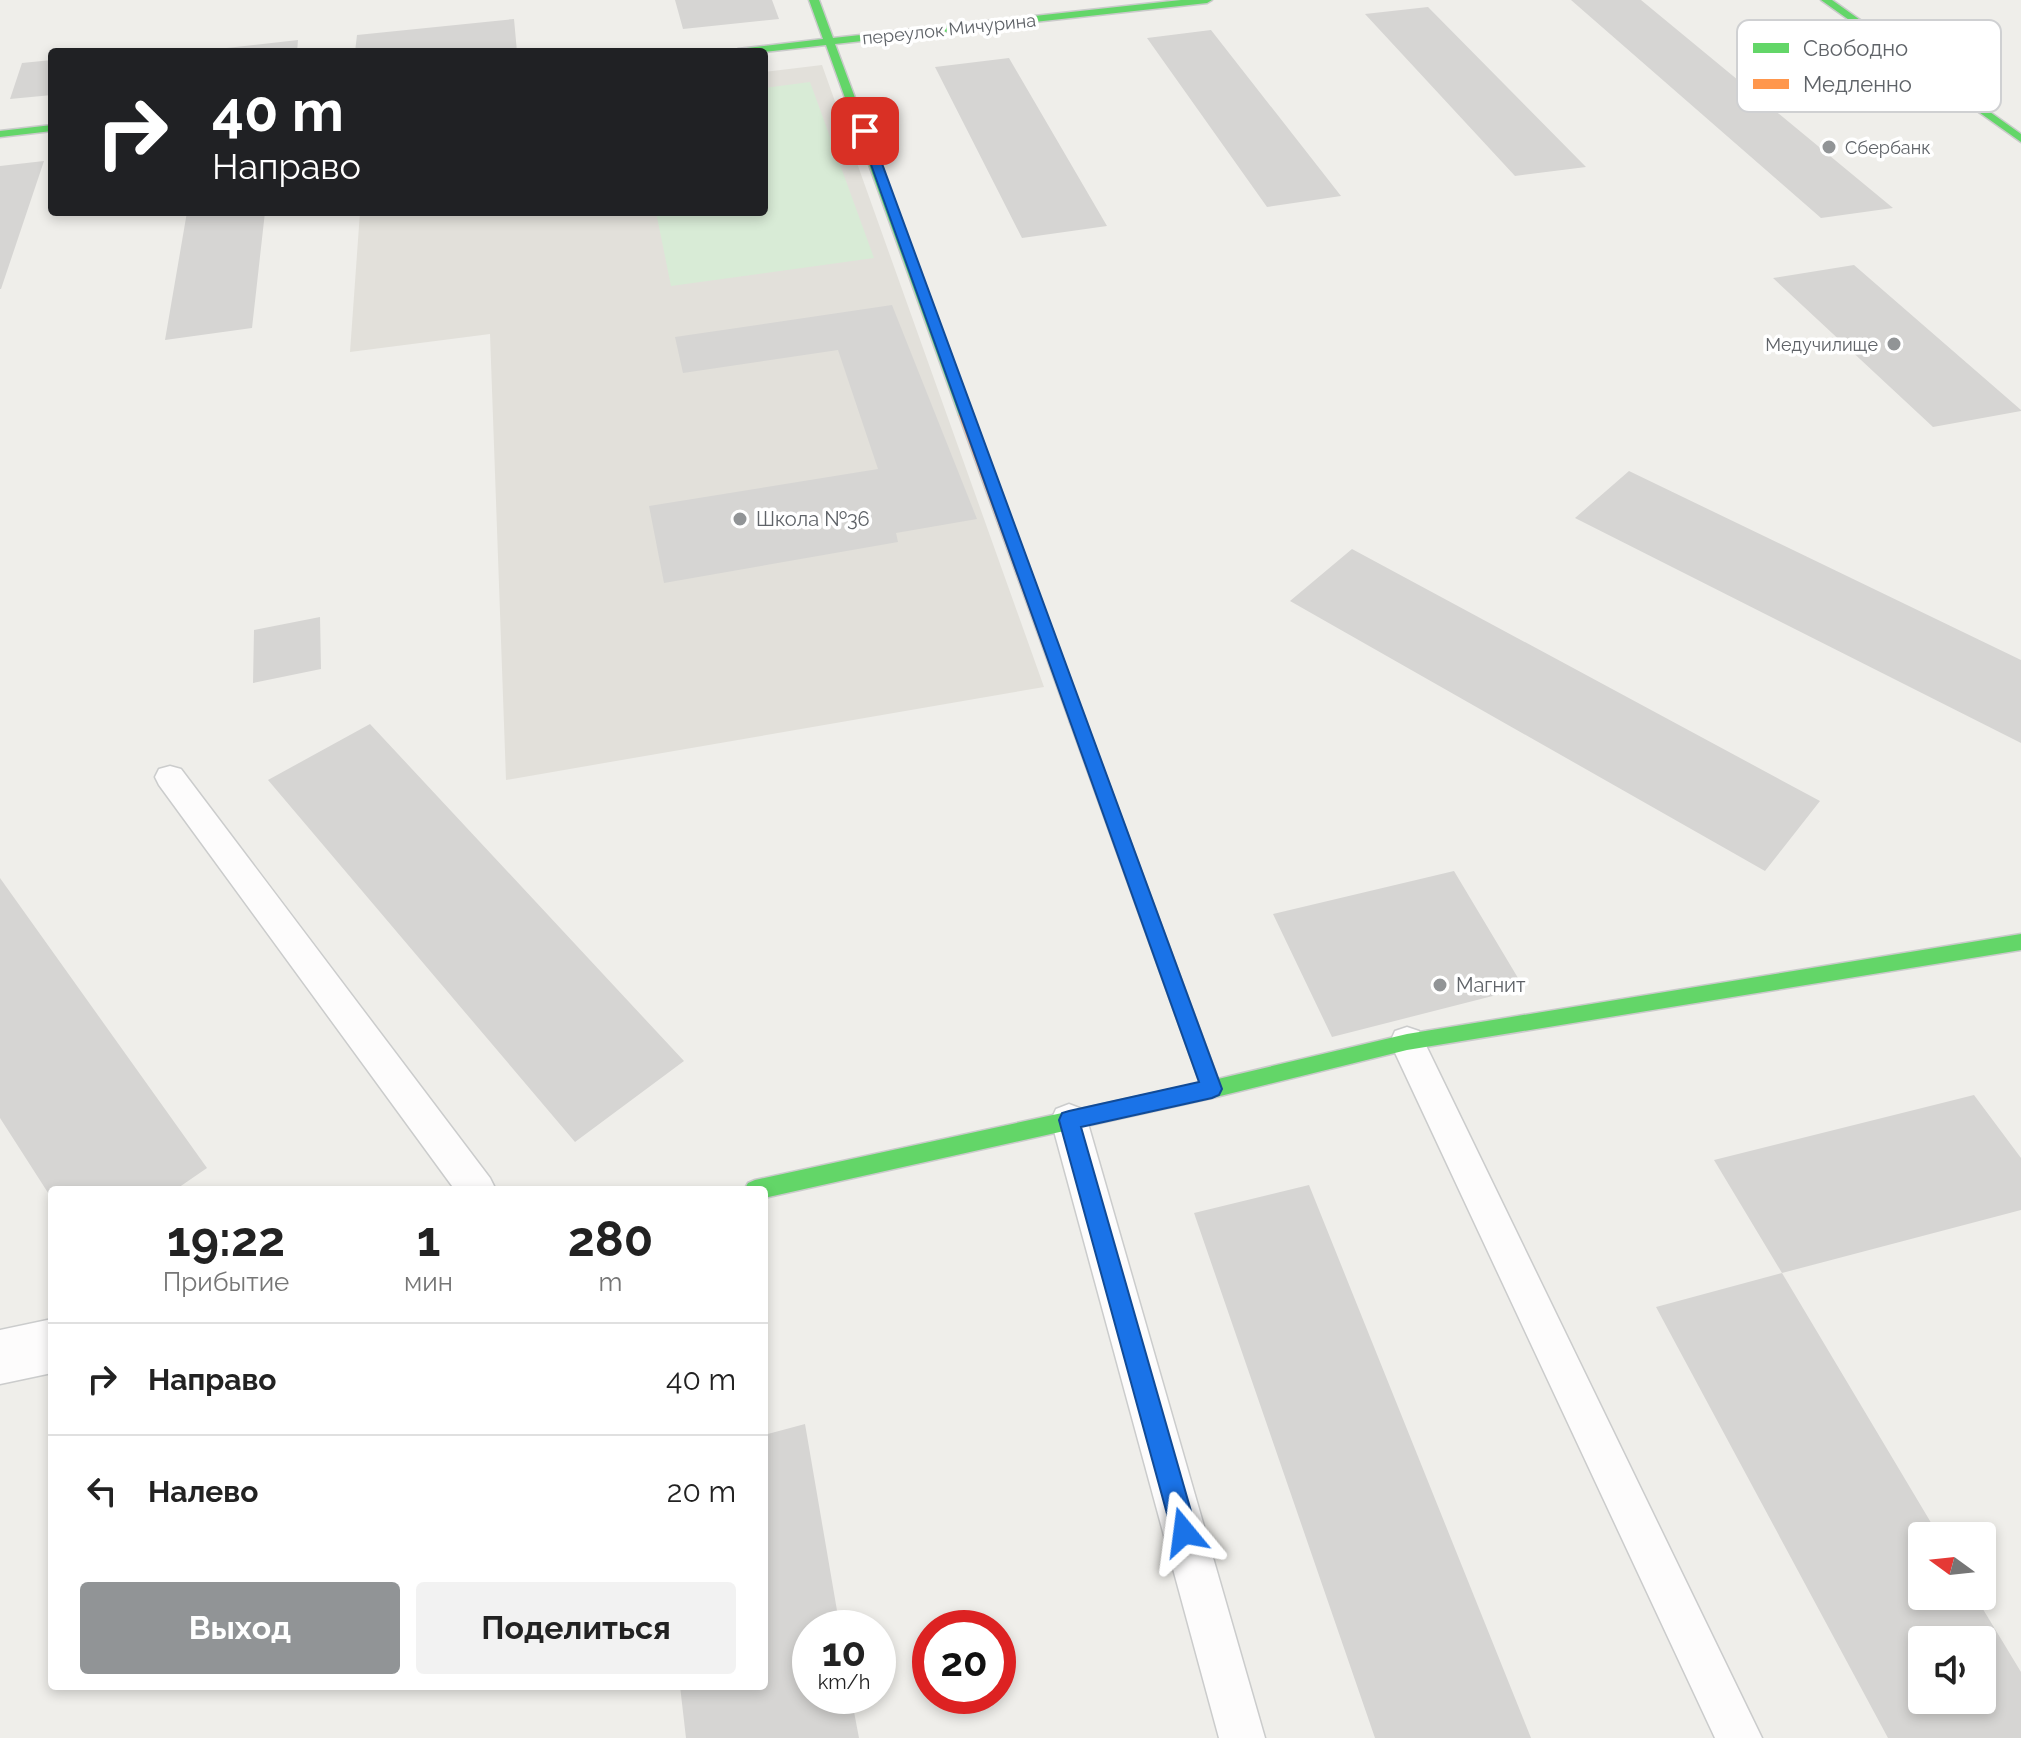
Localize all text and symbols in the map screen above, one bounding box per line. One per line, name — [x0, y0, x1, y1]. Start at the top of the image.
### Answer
street label: переулок Мичурина — [861, 9, 1037, 49]
legend — [1737, 20, 2001, 112]
text: Свободно — [1803, 35, 1908, 61]
text: Медленно — [1803, 71, 1912, 97]
text: 40 m — [212, 78, 344, 144]
icon: right — [80, 80, 184, 184]
pin — [831, 97, 899, 165]
icon: arrive — [843, 109, 887, 153]
place label: Сбербанк — [1845, 137, 1931, 158]
marker: Сбербанк — [1820, 138, 1838, 156]
text: Направо — [212, 145, 361, 187]
place label: Медучилище — [1765, 334, 1878, 355]
marker: Медучилище — [1885, 335, 1903, 353]
place label: Школа №36 — [756, 507, 870, 531]
marker: Школа №36 — [731, 510, 749, 528]
place label: Магнит — [1456, 973, 1526, 997]
marker: Магнит — [1431, 976, 1449, 994]
text: 19:22 — [167, 1211, 285, 1267]
text: 1 — [417, 1211, 440, 1267]
text: 280 — [568, 1211, 653, 1267]
text: Прибытие — [163, 1267, 289, 1297]
text: мин — [404, 1267, 453, 1297]
text: m — [599, 1267, 622, 1297]
icon: right — [80, 1357, 124, 1401]
text: Направо — [148, 1362, 277, 1397]
text: 40 m — [666, 1362, 736, 1397]
icon: left — [80, 1469, 124, 1513]
text: Налево — [148, 1474, 258, 1509]
text: 20 m — [667, 1474, 736, 1509]
position arrow — [1142, 1490, 1226, 1574]
north arrow — [1908, 1522, 1996, 1610]
map controls — [1908, 1522, 1996, 1714]
button: Выход — [80, 1582, 400, 1674]
button: Поделиться — [416, 1582, 736, 1674]
speed limit sign: 20 — [912, 1610, 1016, 1714]
button: sound — [1908, 1626, 1996, 1714]
text: 10 — [822, 1628, 866, 1675]
text: km/h — [818, 1670, 870, 1694]

